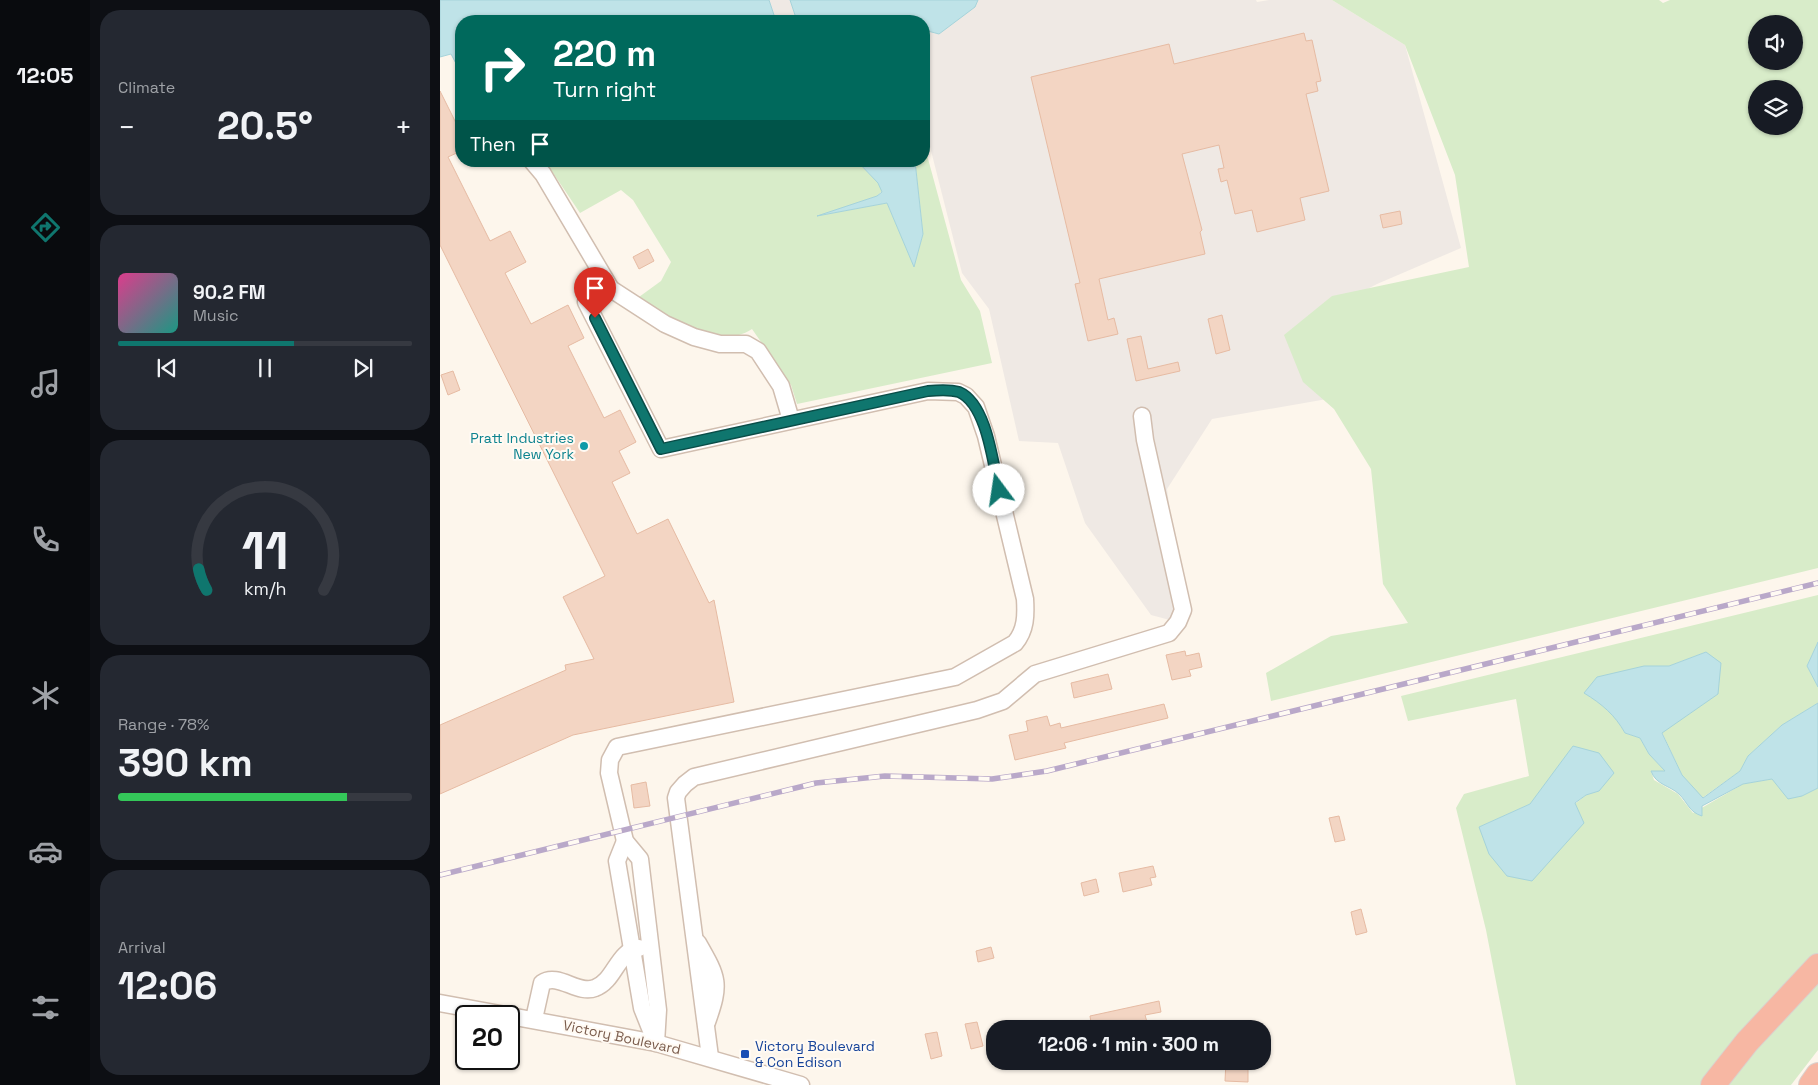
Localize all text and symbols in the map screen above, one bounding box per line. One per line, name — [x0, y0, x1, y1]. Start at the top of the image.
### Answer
map controls — [1748, 15, 1803, 135]
button: sound — [1748, 15, 1803, 70]
text: 220 m — [553, 32, 656, 76]
icon: right — [470, 35, 535, 100]
text: 12:05 — [16, 61, 74, 89]
text: Turn right — [553, 75, 656, 103]
text: Climate — [118, 77, 175, 98]
button: layers — [1748, 80, 1803, 135]
text: 20.5° — [217, 102, 313, 150]
text: − — [118, 109, 135, 145]
text: + — [395, 109, 412, 145]
icon: arrive — [526, 130, 554, 158]
text: Then — [470, 132, 516, 157]
icon: directions — [28, 210, 63, 245]
pin — [574, 267, 616, 318]
icon: arrive — [581, 274, 609, 302]
text: 90.2 FM — [193, 280, 266, 305]
text: Music — [193, 305, 239, 326]
icon: previous — [153, 354, 181, 382]
icon: pause — [251, 354, 279, 382]
icon: next — [349, 354, 377, 382]
icon: music — [28, 366, 63, 401]
place label: Pratt Industries New York — [470, 429, 574, 463]
marker: Pratt Industries New York — [578, 440, 590, 452]
position arrow — [972, 463, 1024, 515]
text: 11 — [241, 518, 289, 584]
icon: phone — [28, 522, 63, 557]
text: km/h — [244, 577, 286, 600]
icon: climate — [28, 678, 63, 713]
text: Range · 78% — [118, 714, 209, 735]
text: 390 km — [118, 739, 253, 787]
icon: car — [28, 834, 63, 869]
text: Arrival — [118, 937, 166, 958]
text: 12:06 — [118, 962, 217, 1010]
icon: filters — [28, 990, 63, 1025]
speed limit sign: 20 — [455, 1005, 520, 1070]
street label: Victory Boulevard — [562, 1016, 682, 1058]
text: 12:06 · 1 min · 300 m — [1038, 1032, 1219, 1057]
place label: Victory Boulevard & Con Edison — [755, 1037, 875, 1071]
marker: Victory Boulevard & Con Edison — [739, 1048, 751, 1060]

